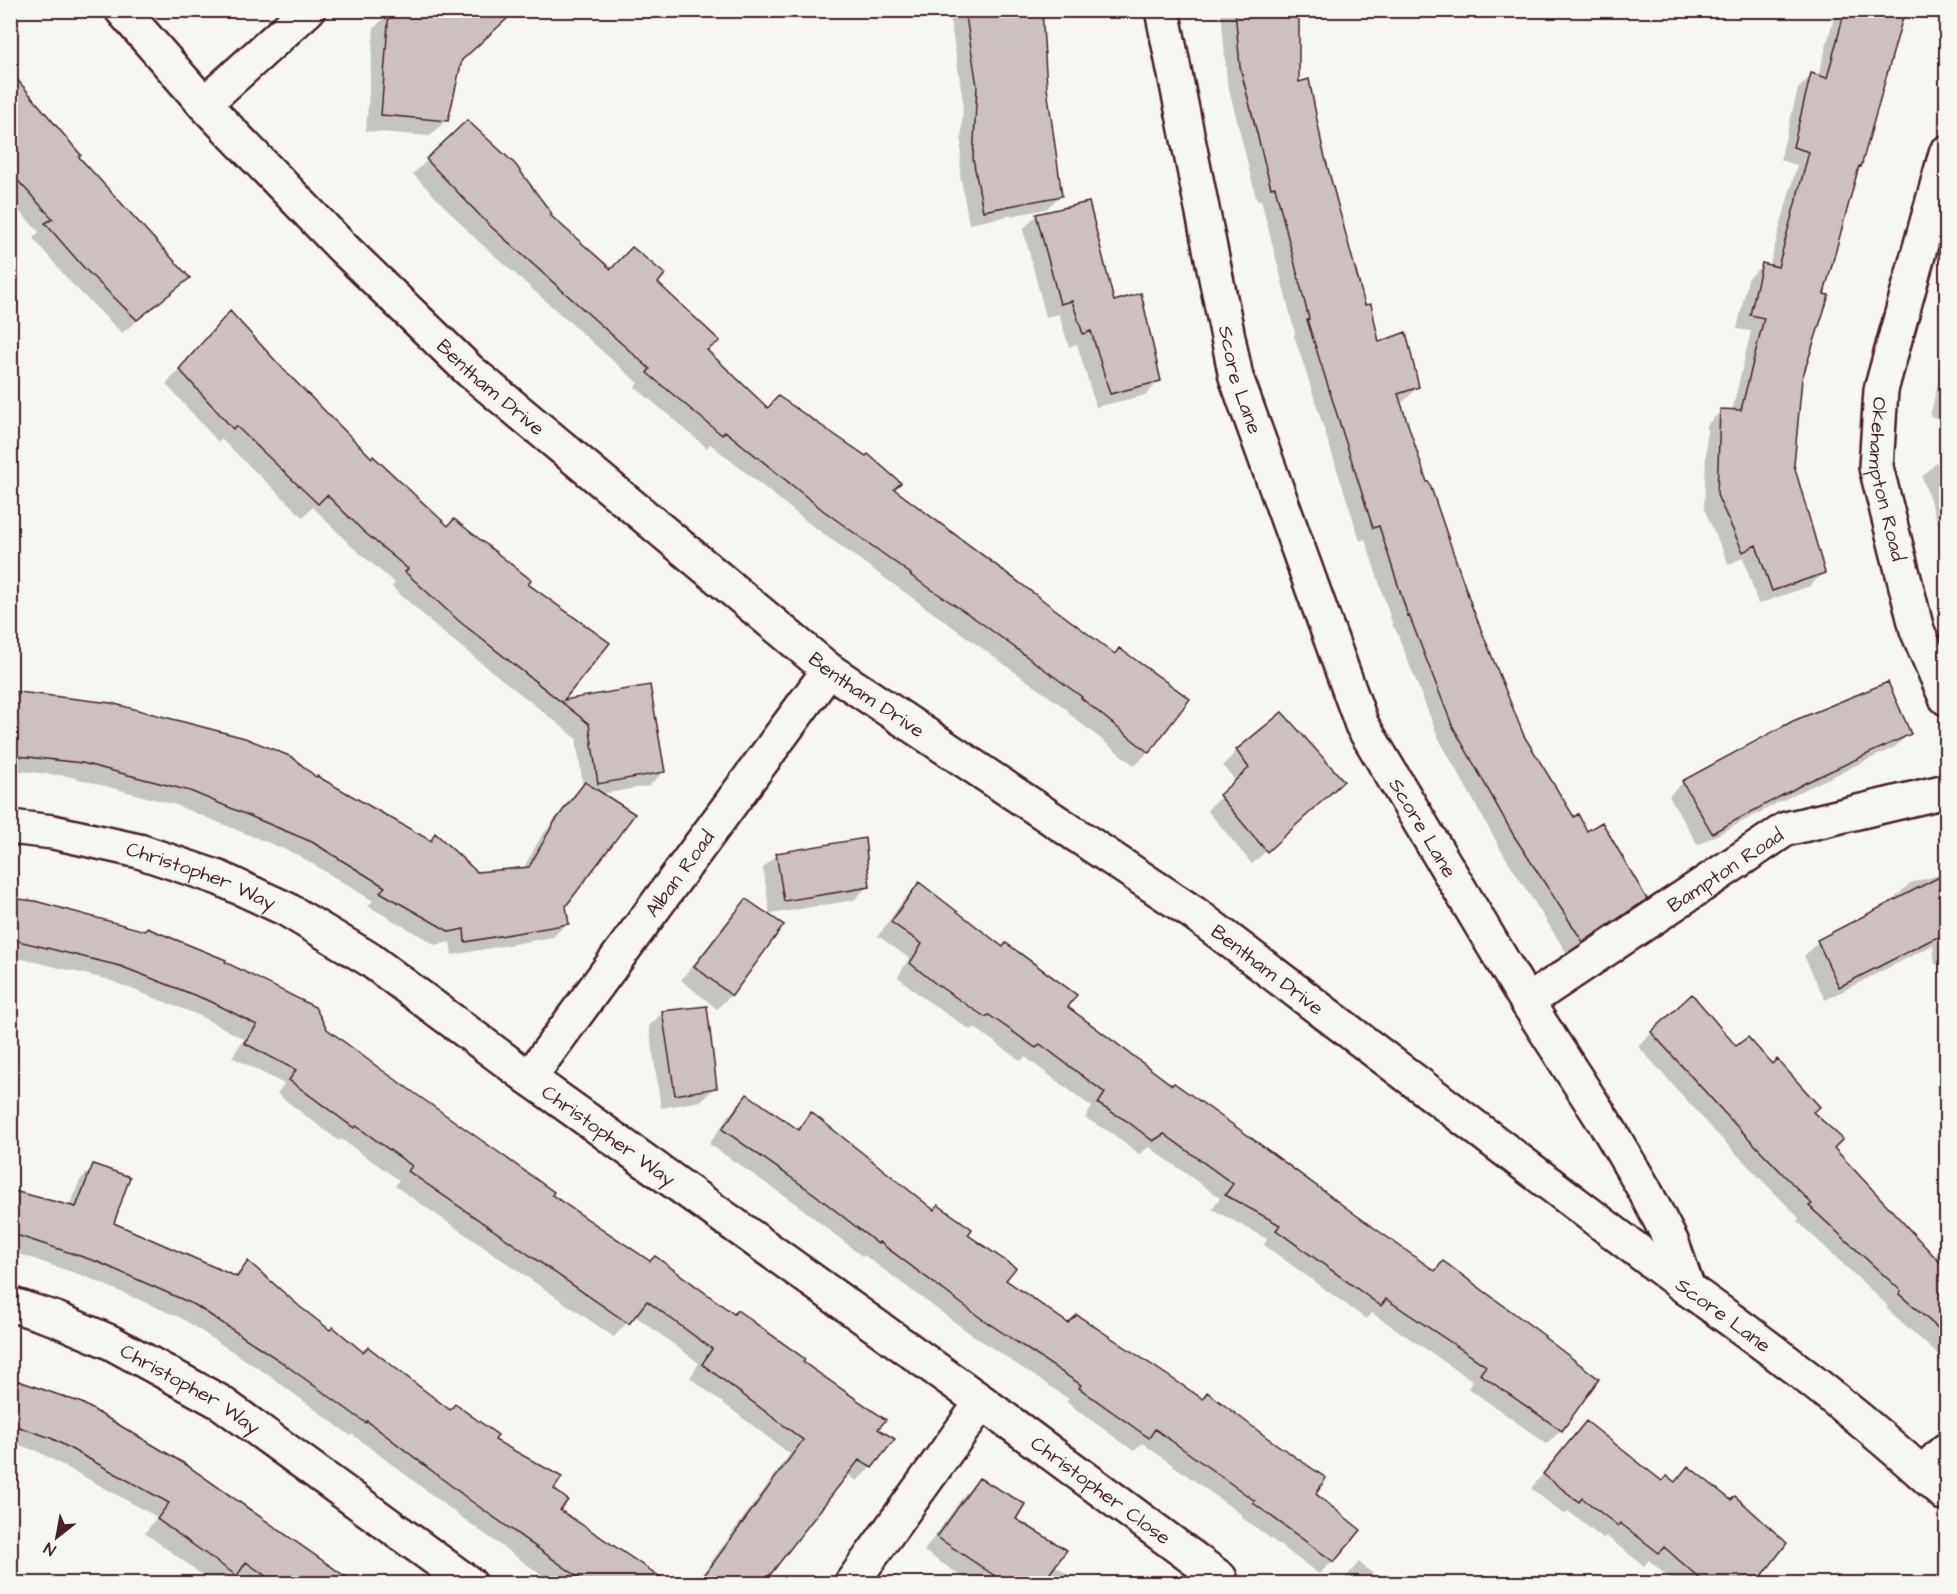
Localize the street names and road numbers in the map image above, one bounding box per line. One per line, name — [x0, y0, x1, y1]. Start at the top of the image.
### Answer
street label: Score Lane — [1211, 323, 1268, 438]
street label: Bentham Drive — [430, 333, 551, 443]
street label: Okehampton Road — [1861, 396, 1912, 564]
street label: Bentham Drive — [802, 646, 930, 745]
street label: Score Lane — [1382, 773, 1463, 883]
street label: Bampton Road — [1662, 822, 1789, 920]
street label: Alban Road — [639, 825, 722, 923]
street label: Christopher Way — [123, 836, 280, 918]
street label: Bentham Drive — [1205, 918, 1329, 1022]
street label: Christopher Way — [536, 1078, 681, 1194]
street label: Score Lane — [1669, 1271, 1777, 1360]
street label: Christopher Way — [115, 1337, 266, 1443]
street label: Christopher Close — [1025, 1430, 1176, 1552]

